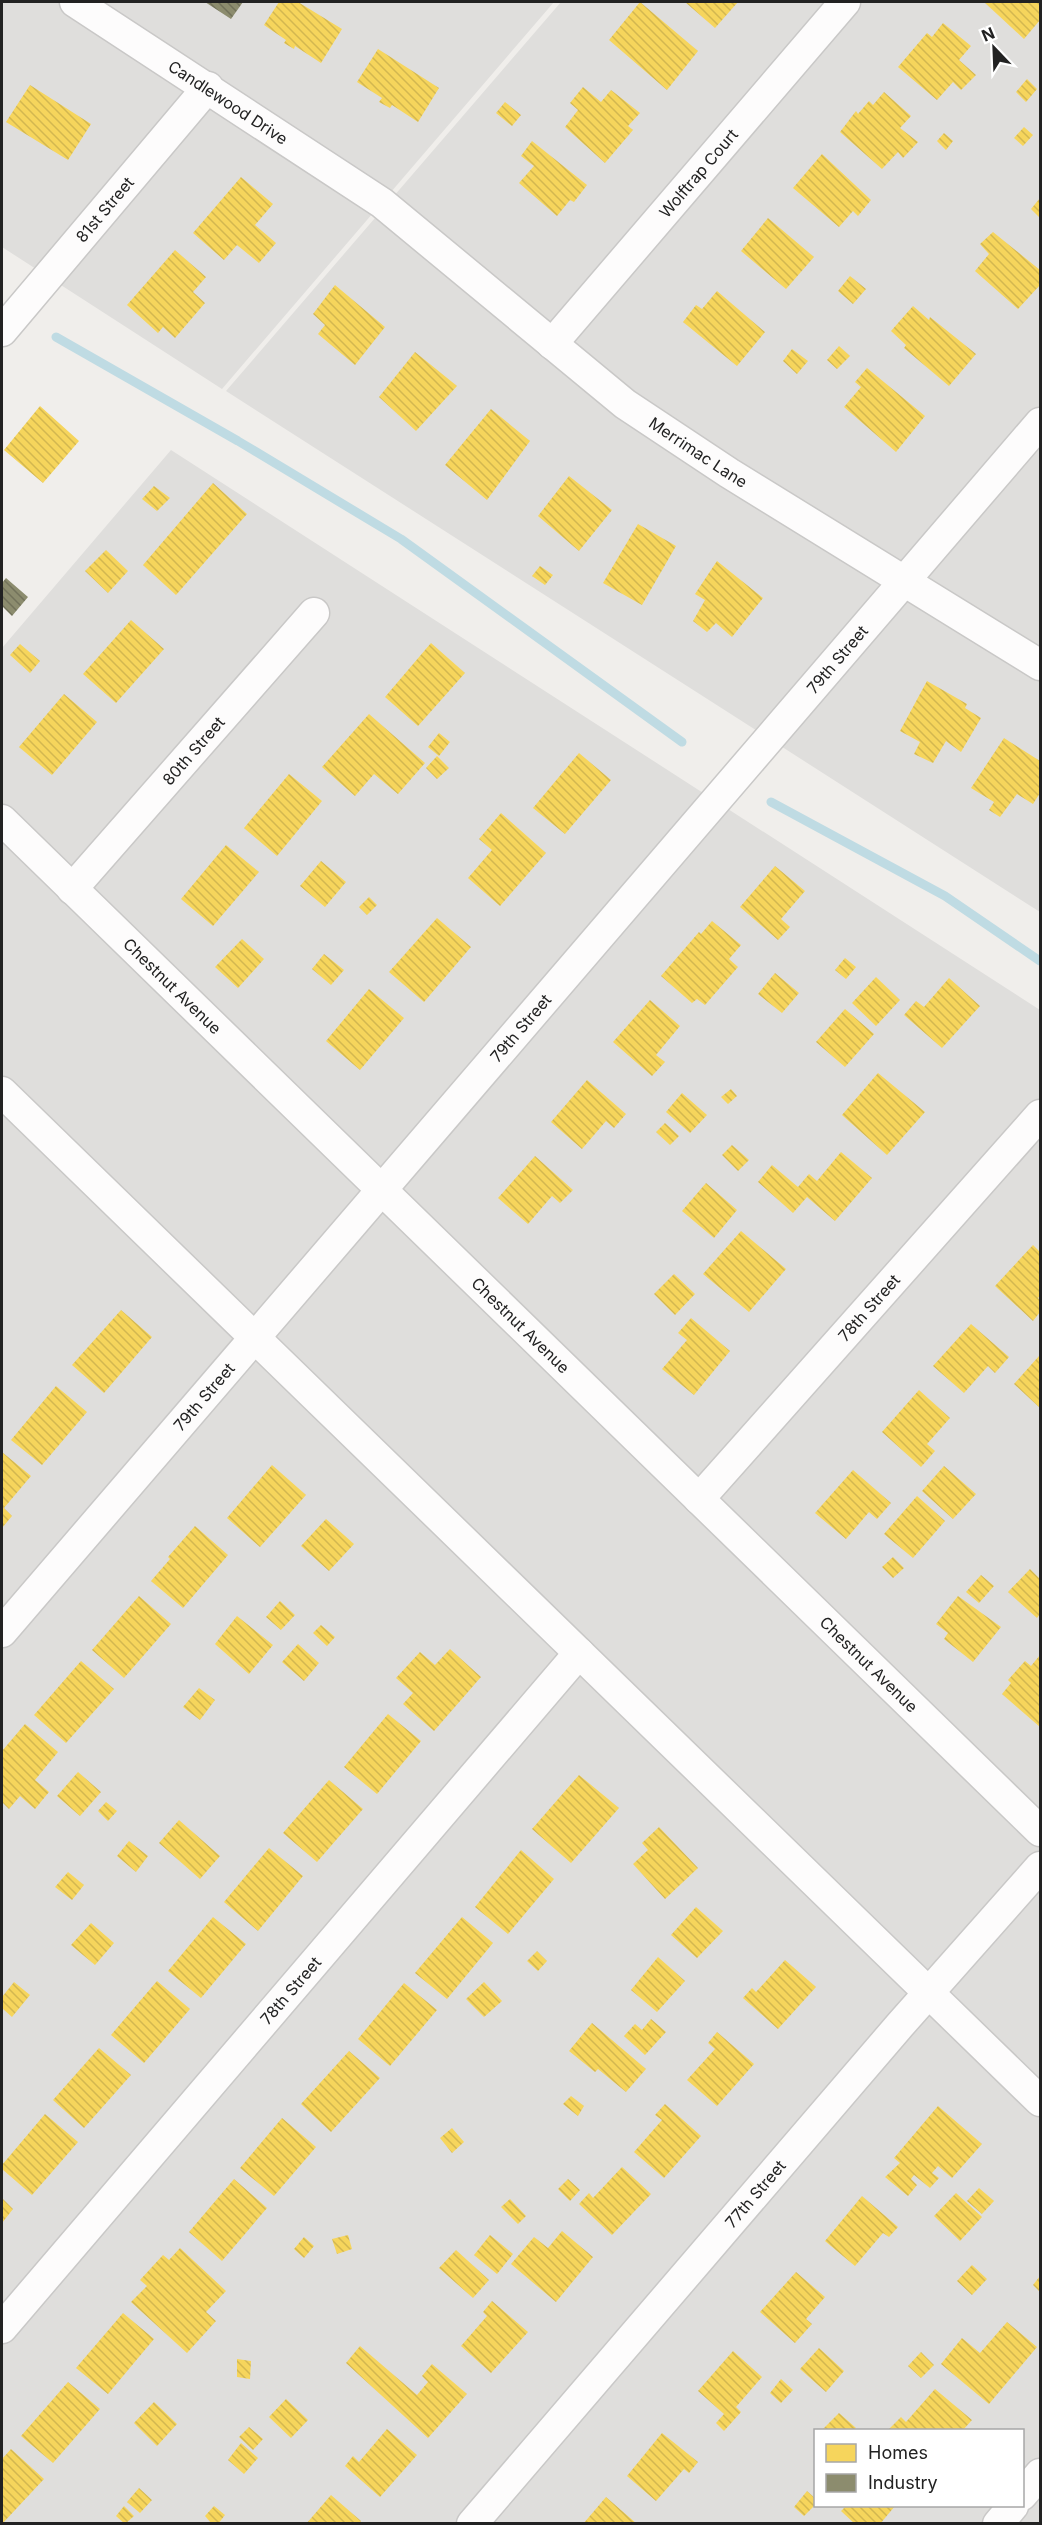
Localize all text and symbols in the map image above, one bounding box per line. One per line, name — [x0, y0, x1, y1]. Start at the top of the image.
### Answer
north arrow — [964, 18, 1024, 78]
text: N — [979, 23, 998, 46]
street label: Candlewood Drive — [165, 56, 292, 149]
street label: Wolftrap Court — [655, 125, 742, 222]
street label: 81st Street — [71, 173, 138, 246]
street label: Merrimac Lane — [645, 413, 751, 492]
street label: 79th Street — [802, 621, 872, 697]
street label: 80th Street — [158, 712, 229, 789]
street label: Chestnut Avenue — [119, 934, 226, 1038]
street label: 79th Street — [486, 990, 555, 1066]
street label: 78th Street — [834, 1270, 904, 1345]
street label: Chestnut Avenue — [467, 1273, 574, 1377]
street label: 79th Street — [169, 1359, 239, 1435]
street label: Chestnut Avenue — [816, 1612, 922, 1716]
street label: 78th Street — [256, 1952, 325, 2029]
street label: 77th Street — [721, 2156, 790, 2232]
legend — [814, 2429, 1024, 2507]
text: Homes — [868, 2442, 928, 2463]
text: Industry — [868, 2472, 938, 2493]

